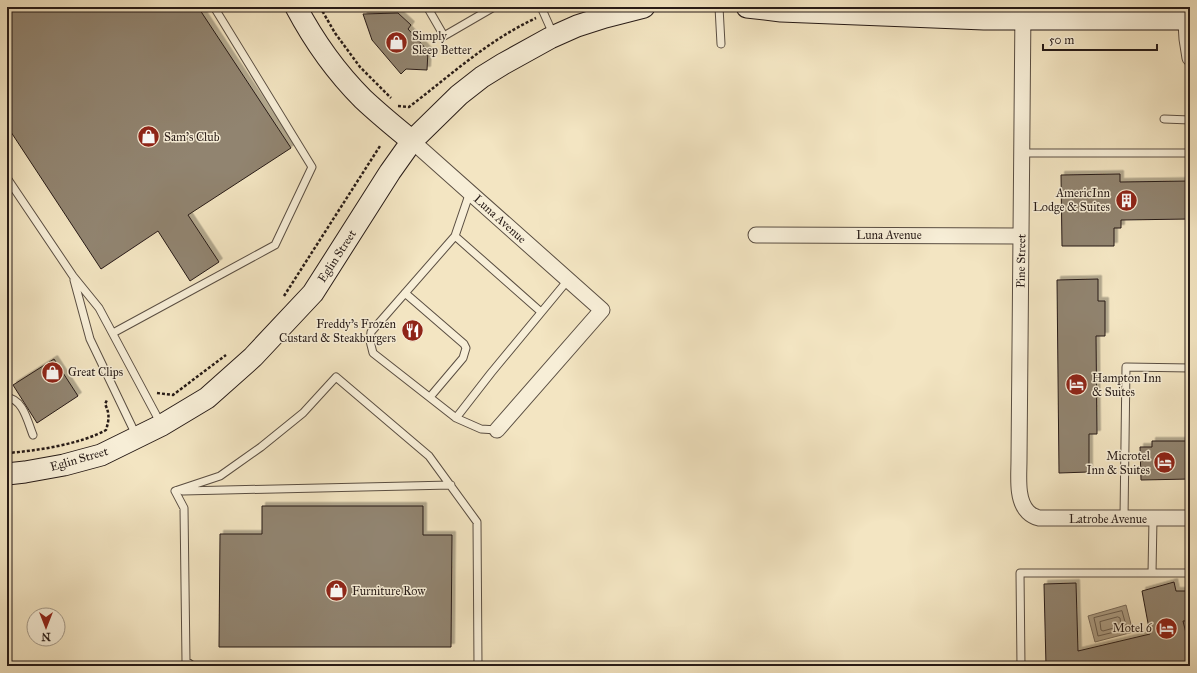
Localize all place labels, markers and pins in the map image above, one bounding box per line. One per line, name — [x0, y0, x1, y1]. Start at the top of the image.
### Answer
place label: Simply Sleep Better — [412, 29, 472, 57]
shop icon: Simply Sleep Better — [384, 30, 410, 56]
shop icon: Sam's Club — [136, 124, 162, 150]
place label: Sam's Club — [164, 130, 220, 144]
place label: AmericInn Lodge & Suites — [1033, 186, 1111, 215]
building icon: AmericInn Lodge & Suites — [1113, 187, 1139, 213]
place label: Freddy's Frozen Custard & Steakburgers — [279, 317, 396, 346]
restaurant icon: Freddy's Frozen Custard & Steakburgers — [399, 318, 425, 344]
shop icon: Great Clips — [40, 359, 66, 385]
place label: Great Clips — [68, 365, 123, 379]
place label: Hampton Inn & Suites — [1092, 371, 1162, 399]
hotel icon: Hampton Inn & Suites — [1064, 372, 1090, 398]
place label: Microtel Inn & Suites — [1086, 449, 1151, 477]
hotel icon: Microtel Inn & Suites — [1152, 450, 1178, 476]
shop icon: Furniture Row — [323, 578, 349, 604]
place label: Furniture Row — [352, 584, 425, 598]
hotel icon: Motel 6 — [1154, 615, 1180, 641]
place label: Motel 6 — [1112, 621, 1153, 635]

